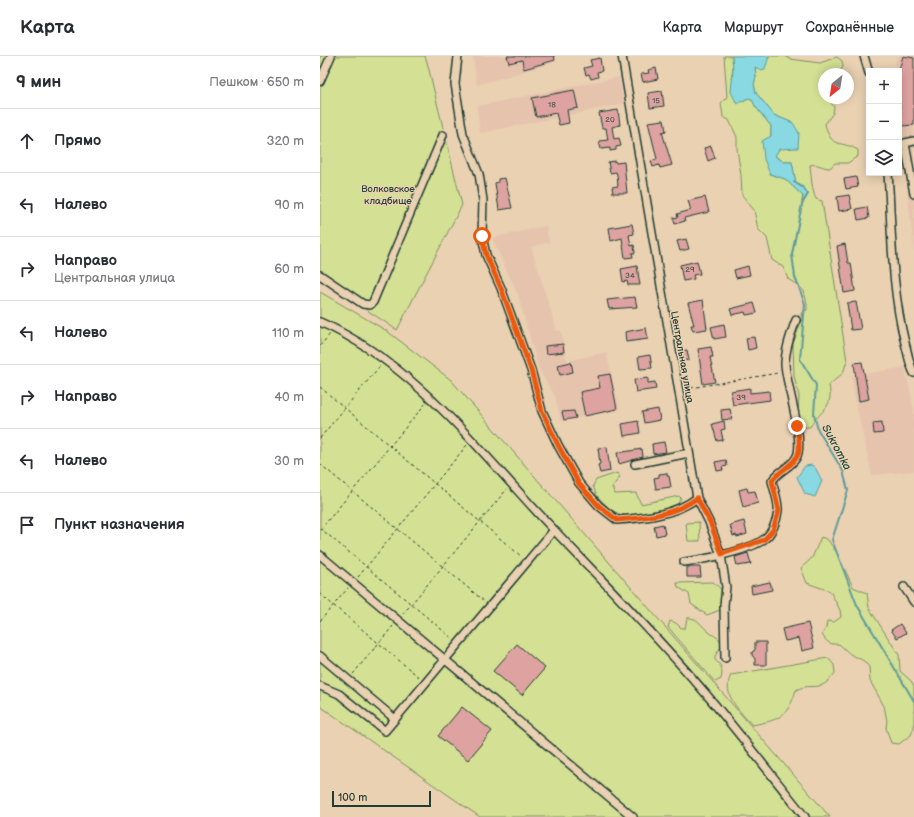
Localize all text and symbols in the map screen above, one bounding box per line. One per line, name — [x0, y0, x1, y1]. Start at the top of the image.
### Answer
text: Карта — [20, 16, 74, 39]
text: Карта — [663, 19, 702, 36]
text: Маршрут — [724, 19, 784, 36]
text: Сохранённые — [806, 19, 894, 36]
north arrow — [818, 68, 854, 104]
map controls — [866, 68, 902, 176]
button: + — [866, 68, 902, 104]
text: 9 мин — [16, 72, 61, 92]
text: Пешком · 650 m — [209, 74, 304, 90]
house number: 15 — [652, 96, 660, 105]
house number: 18 — [548, 100, 556, 109]
button: − — [866, 104, 902, 140]
house number: 20 — [605, 115, 615, 124]
icon: ahead — [16, 130, 38, 152]
text: Прямо — [54, 131, 101, 150]
text: 320 m — [266, 133, 304, 149]
button: layers — [866, 140, 902, 176]
park label: Волковское кладбище — [361, 183, 415, 207]
icon: left — [16, 194, 38, 216]
text: Налево — [54, 195, 107, 214]
text: 90 m — [275, 197, 304, 213]
route start — [473, 227, 491, 245]
text: Направо — [54, 251, 117, 270]
icon: right — [16, 258, 38, 280]
text: 60 m — [274, 261, 304, 277]
house number: 29 — [685, 265, 695, 274]
text: Центральная улица — [54, 270, 175, 286]
house number: 34 — [625, 271, 635, 280]
street label: Центральная улица — [668, 310, 696, 404]
icon: left — [16, 322, 38, 344]
text: Налево — [54, 323, 107, 342]
text: 110 m — [272, 325, 304, 341]
icon: right — [16, 386, 38, 408]
text: Направо — [54, 387, 117, 406]
text: 40 m — [274, 389, 304, 405]
house number: 39 — [736, 393, 746, 402]
route end — [788, 417, 806, 435]
water label: Sukromka — [819, 422, 854, 472]
icon: left — [16, 450, 38, 472]
text: Налево — [54, 451, 107, 470]
text: 30 m — [274, 453, 304, 469]
icon: arrive — [16, 514, 38, 536]
text: Пункт назначения — [54, 515, 185, 534]
scale bar — [332, 789, 431, 808]
text: 100 m — [338, 791, 367, 804]

